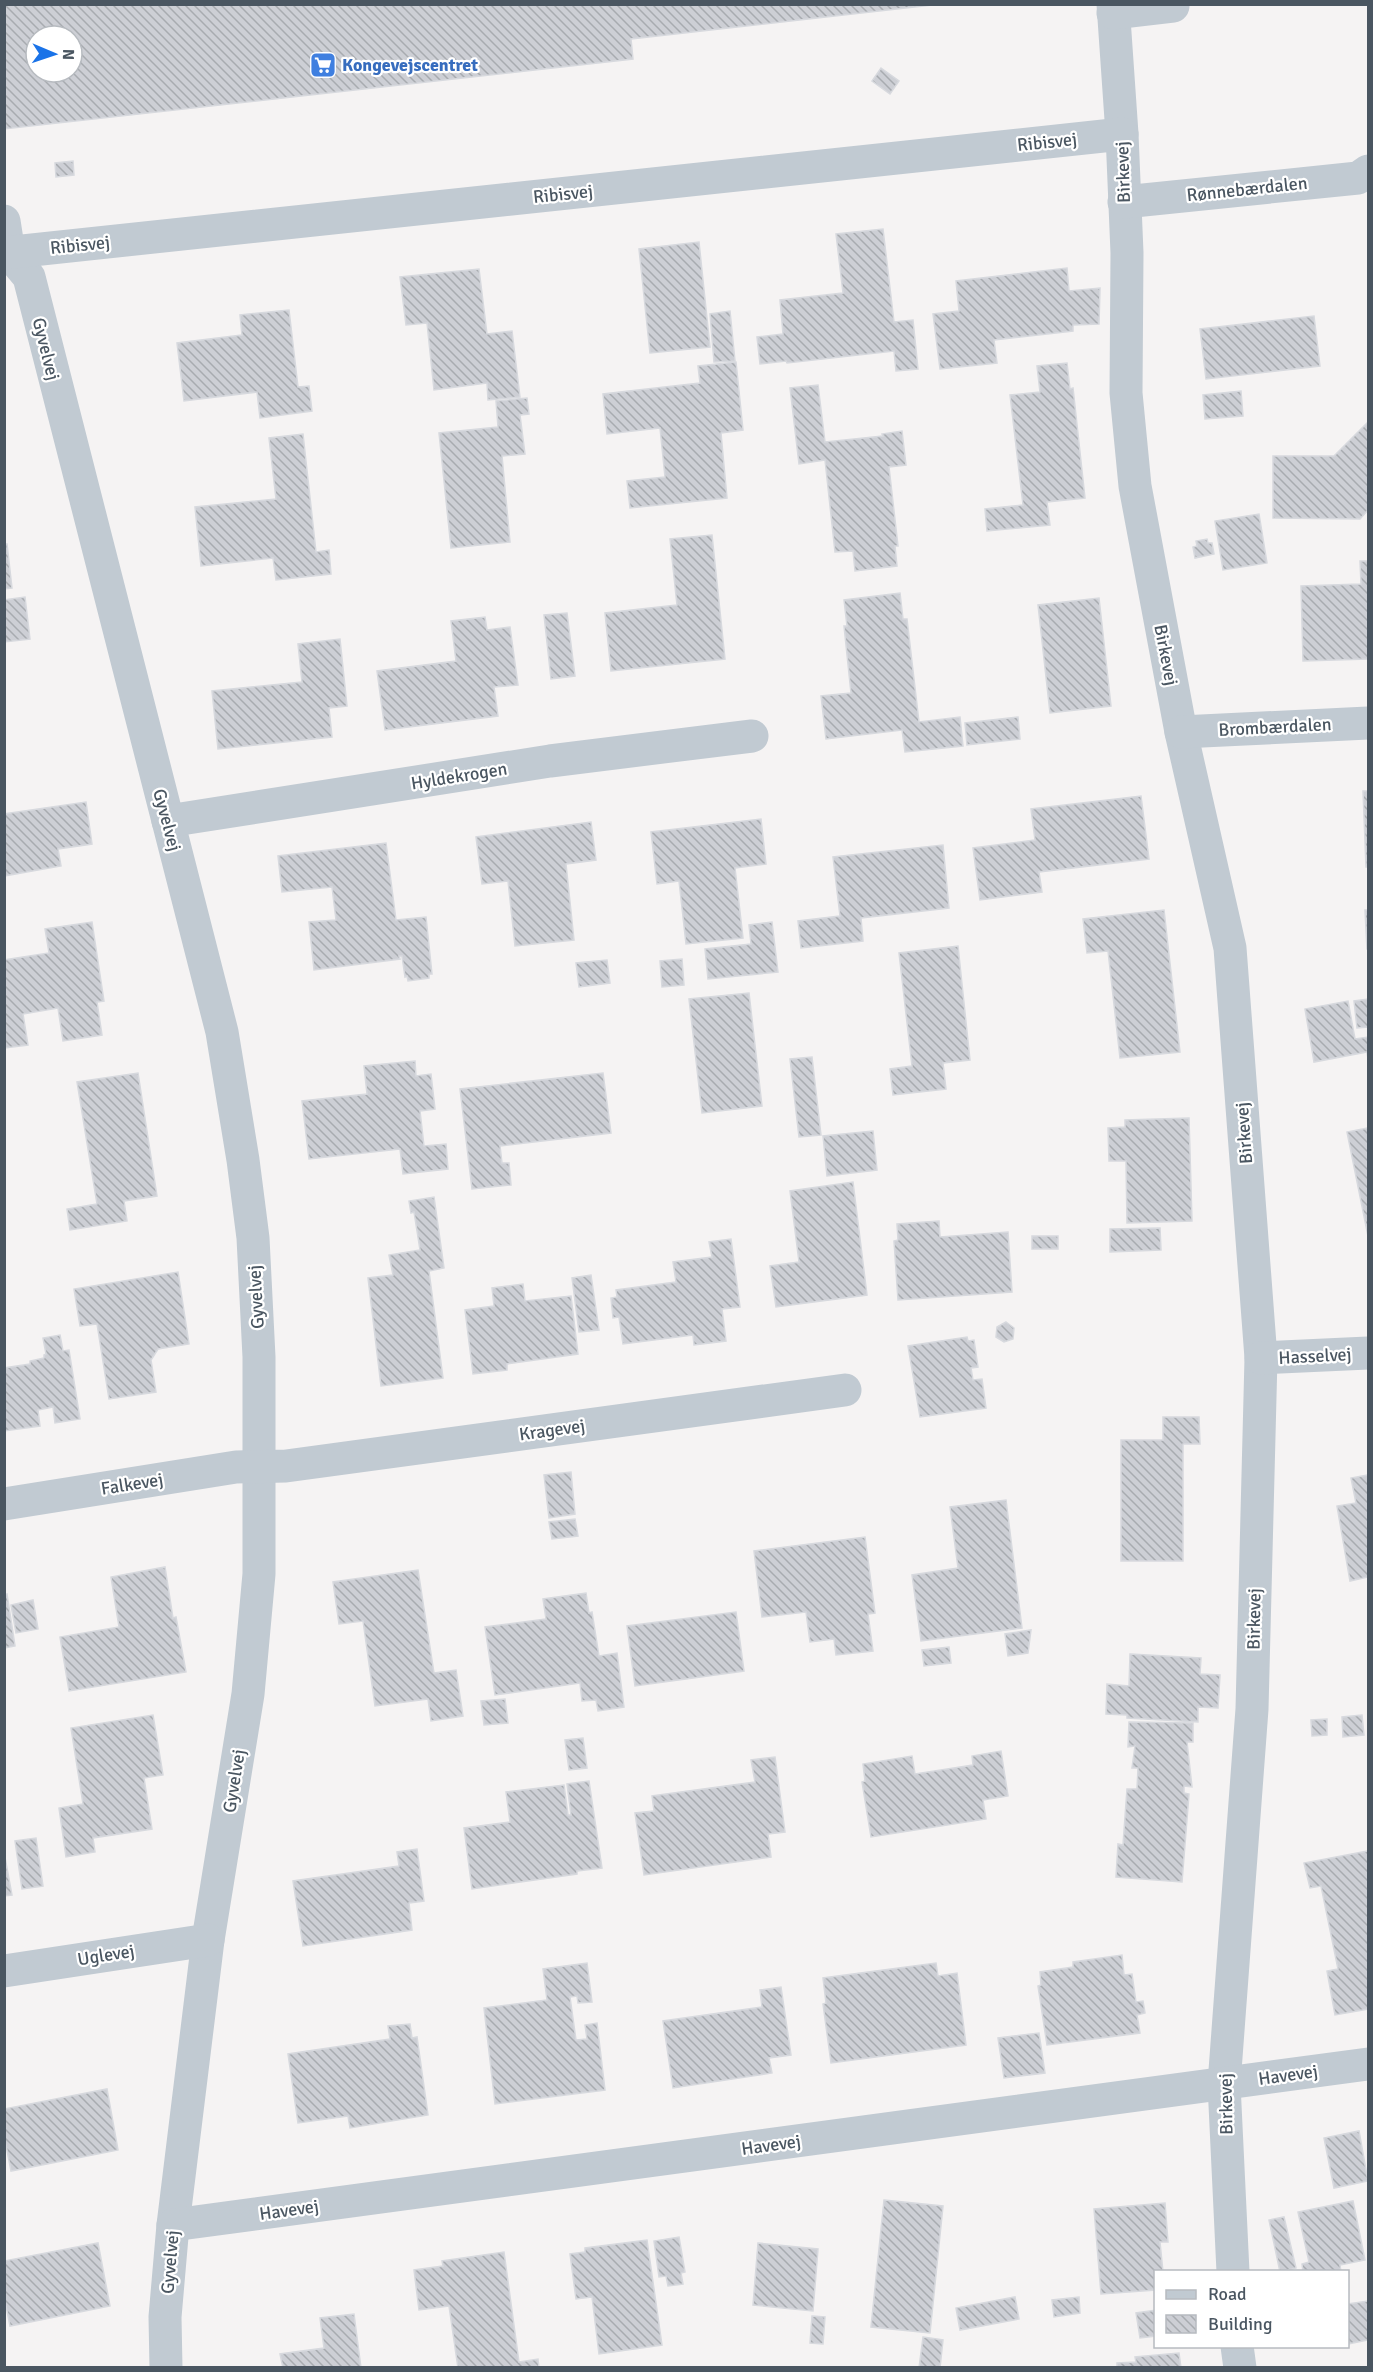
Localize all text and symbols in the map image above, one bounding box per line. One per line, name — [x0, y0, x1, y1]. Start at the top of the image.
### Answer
north arrow — [24, 24, 84, 84]
text: N — [58, 49, 78, 60]
supermarket icon: Kongevejscentret — [308, 50, 338, 80]
place label: Kongevejscentret — [342, 54, 478, 76]
street label: Ribisvej — [1016, 128, 1078, 156]
street label: Birkevej — [1111, 141, 1135, 203]
street label: Rønnebærdalen — [1186, 172, 1308, 206]
street label: Ribisvej — [532, 180, 594, 208]
street label: Ribisvej — [49, 231, 111, 259]
street label: Gyvelvej — [28, 315, 64, 383]
street label: Birkevej — [1149, 623, 1183, 687]
street label: Brombærdalen — [1218, 713, 1332, 741]
street label: Hyldekrogen — [409, 758, 509, 794]
street label: Gyvelvej — [148, 786, 186, 854]
street label: Birkevej — [1231, 1101, 1257, 1165]
street label: Gyvelvej — [243, 1265, 269, 1329]
street label: Hasselvej — [1278, 1343, 1352, 1369]
street label: Kragevej — [518, 1414, 586, 1446]
street label: Falkevej — [99, 1468, 165, 1500]
street label: Birkevej — [1242, 1588, 1266, 1650]
street label: Gyvelvej — [218, 1748, 250, 1814]
street label: Uglevej — [76, 1940, 136, 1970]
street label: Havevej — [1257, 2060, 1319, 2090]
street label: Birkevej — [1214, 2073, 1238, 2135]
street label: Havevej — [740, 2130, 802, 2160]
street label: Havevej — [258, 2195, 320, 2225]
street label: Gyvelvej — [156, 2229, 184, 2295]
legend — [1154, 2270, 1349, 2348]
text: Road — [1208, 2283, 1247, 2305]
text: Building — [1208, 2313, 1272, 2335]

